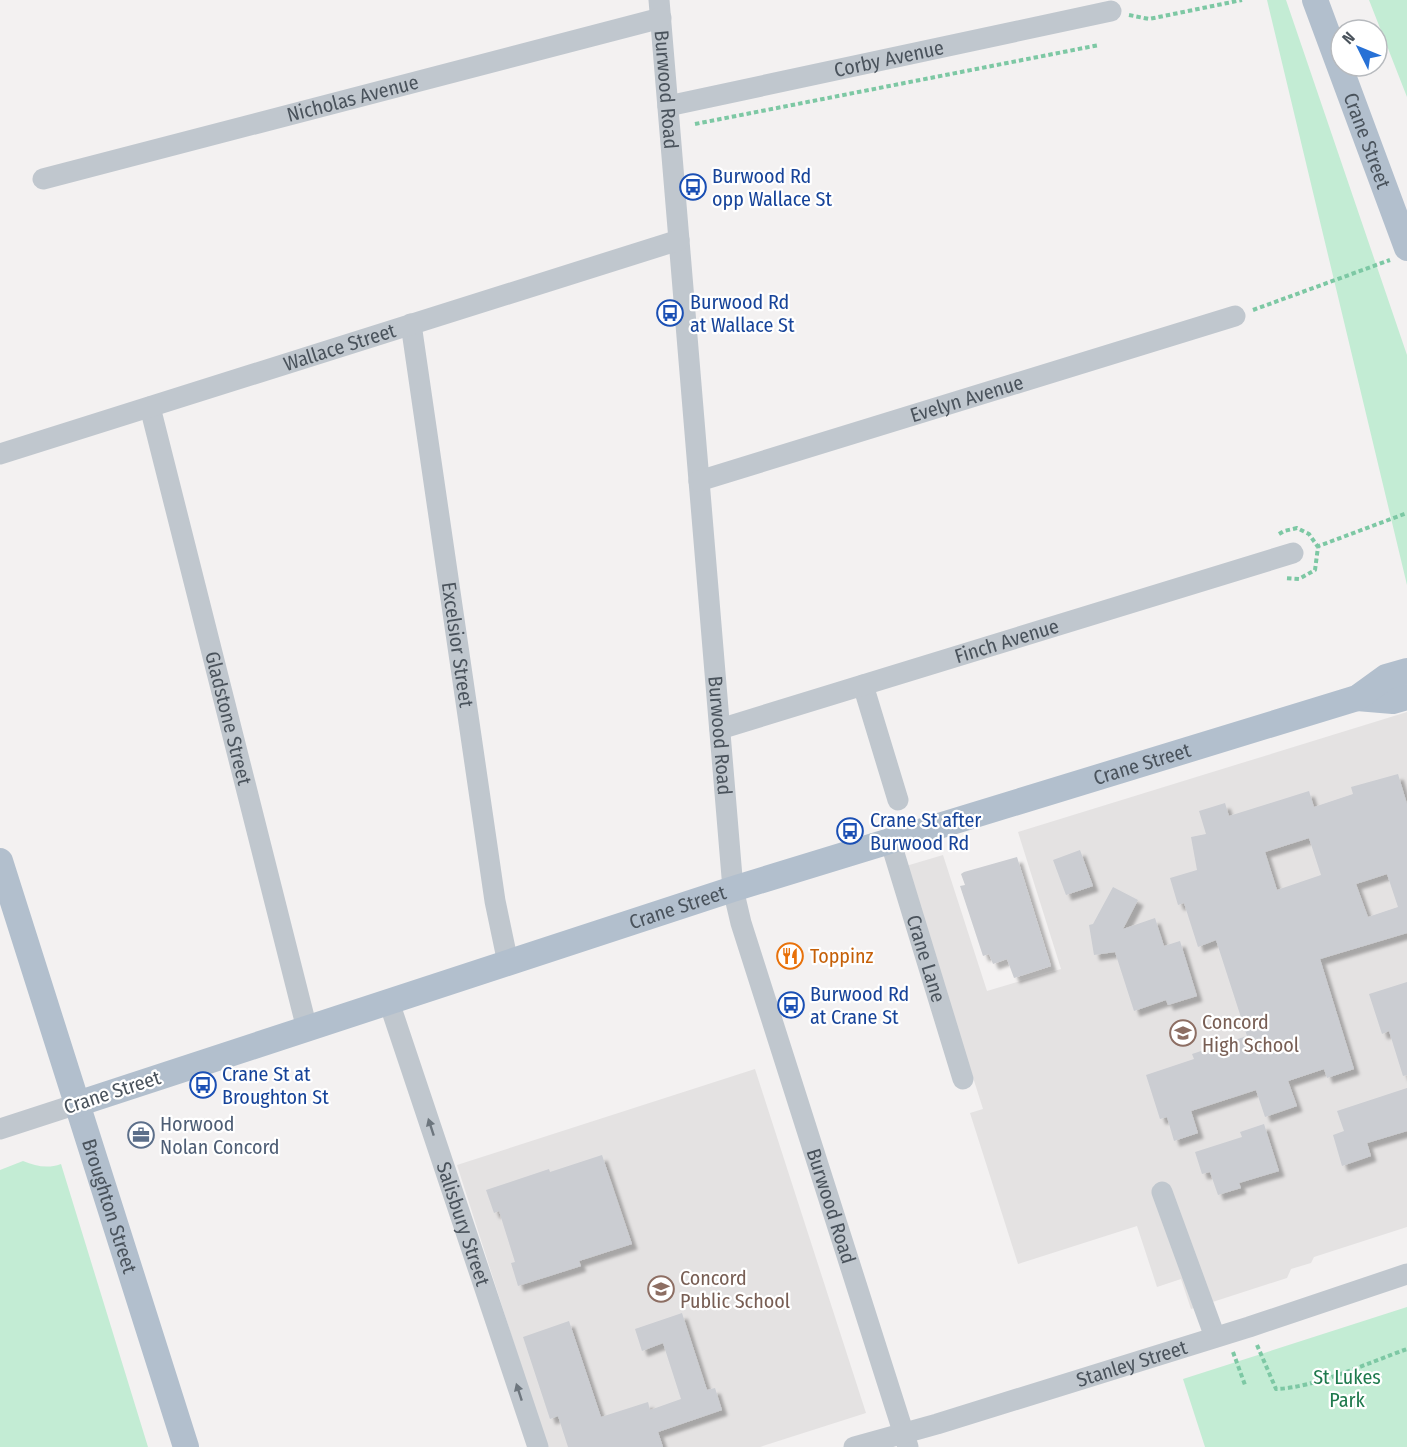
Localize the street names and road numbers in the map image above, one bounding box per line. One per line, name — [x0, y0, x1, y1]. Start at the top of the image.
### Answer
street label: Burwood Road — [650, 29, 683, 150]
street label: Corby Avenue — [832, 35, 946, 82]
street label: Nicholas Avenue — [284, 70, 421, 127]
street label: Crane Street — [1338, 89, 1396, 192]
street label: Wallace Street — [280, 318, 399, 376]
street label: Evelyn Avenue — [907, 370, 1026, 427]
street label: Excelsior Street — [437, 580, 479, 709]
street label: Finch Avenue — [952, 614, 1062, 668]
street label: Gladstone Street — [200, 649, 257, 788]
street label: Burwood Road — [703, 675, 737, 796]
street label: Crane Street — [1090, 738, 1194, 790]
street label: Crane Street — [626, 880, 729, 934]
street label: Crane Lane — [902, 912, 951, 1005]
street label: Crane Street — [61, 1065, 164, 1119]
street label: Broughton Street — [77, 1136, 142, 1277]
street label: Burwood Road — [802, 1145, 861, 1267]
street label: Salisbury Street — [431, 1159, 495, 1289]
street label: Stanley Street — [1073, 1335, 1190, 1392]

